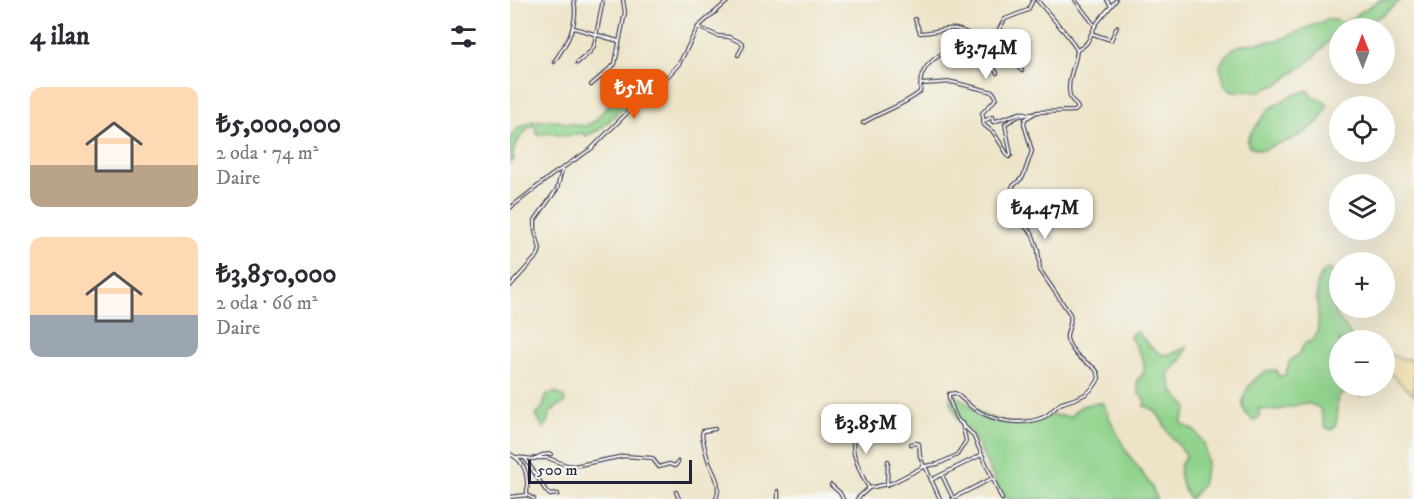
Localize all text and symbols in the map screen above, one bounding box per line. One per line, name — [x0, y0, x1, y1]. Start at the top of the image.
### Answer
north arrow — [1329, 18, 1395, 84]
map controls — [1329, 18, 1395, 396]
text: 4 ilan — [30, 20, 90, 53]
icon: filters — [447, 20, 480, 53]
pin: ₺3.74M — [937, 29, 1035, 80]
text: ₺3.74M — [955, 36, 1017, 61]
pin: ₺5M — [605, 69, 663, 120]
text: ₺5M — [614, 76, 654, 101]
button: locate — [1329, 96, 1395, 162]
text: ₺5,000,000 — [216, 108, 341, 141]
icon: home — [78, 111, 150, 183]
text: 2 oda · 74 m² — [216, 141, 319, 166]
text: Daire — [216, 166, 260, 191]
button: layers — [1329, 174, 1395, 240]
pin: ₺4.47M — [996, 189, 1094, 240]
text: ₺4.47M — [1011, 196, 1079, 221]
button: + — [1329, 252, 1395, 318]
text: ₺3,850,000 — [216, 258, 336, 291]
icon: home — [78, 261, 150, 333]
text: 2 oda · 66 m² — [216, 291, 318, 316]
text: Daire — [216, 316, 260, 341]
button: − — [1329, 330, 1395, 396]
pin: ₺3.85M — [817, 404, 915, 455]
text: ₺3.85M — [835, 411, 897, 436]
scale bar — [528, 457, 692, 484]
text: 500 m — [537, 460, 578, 480]

